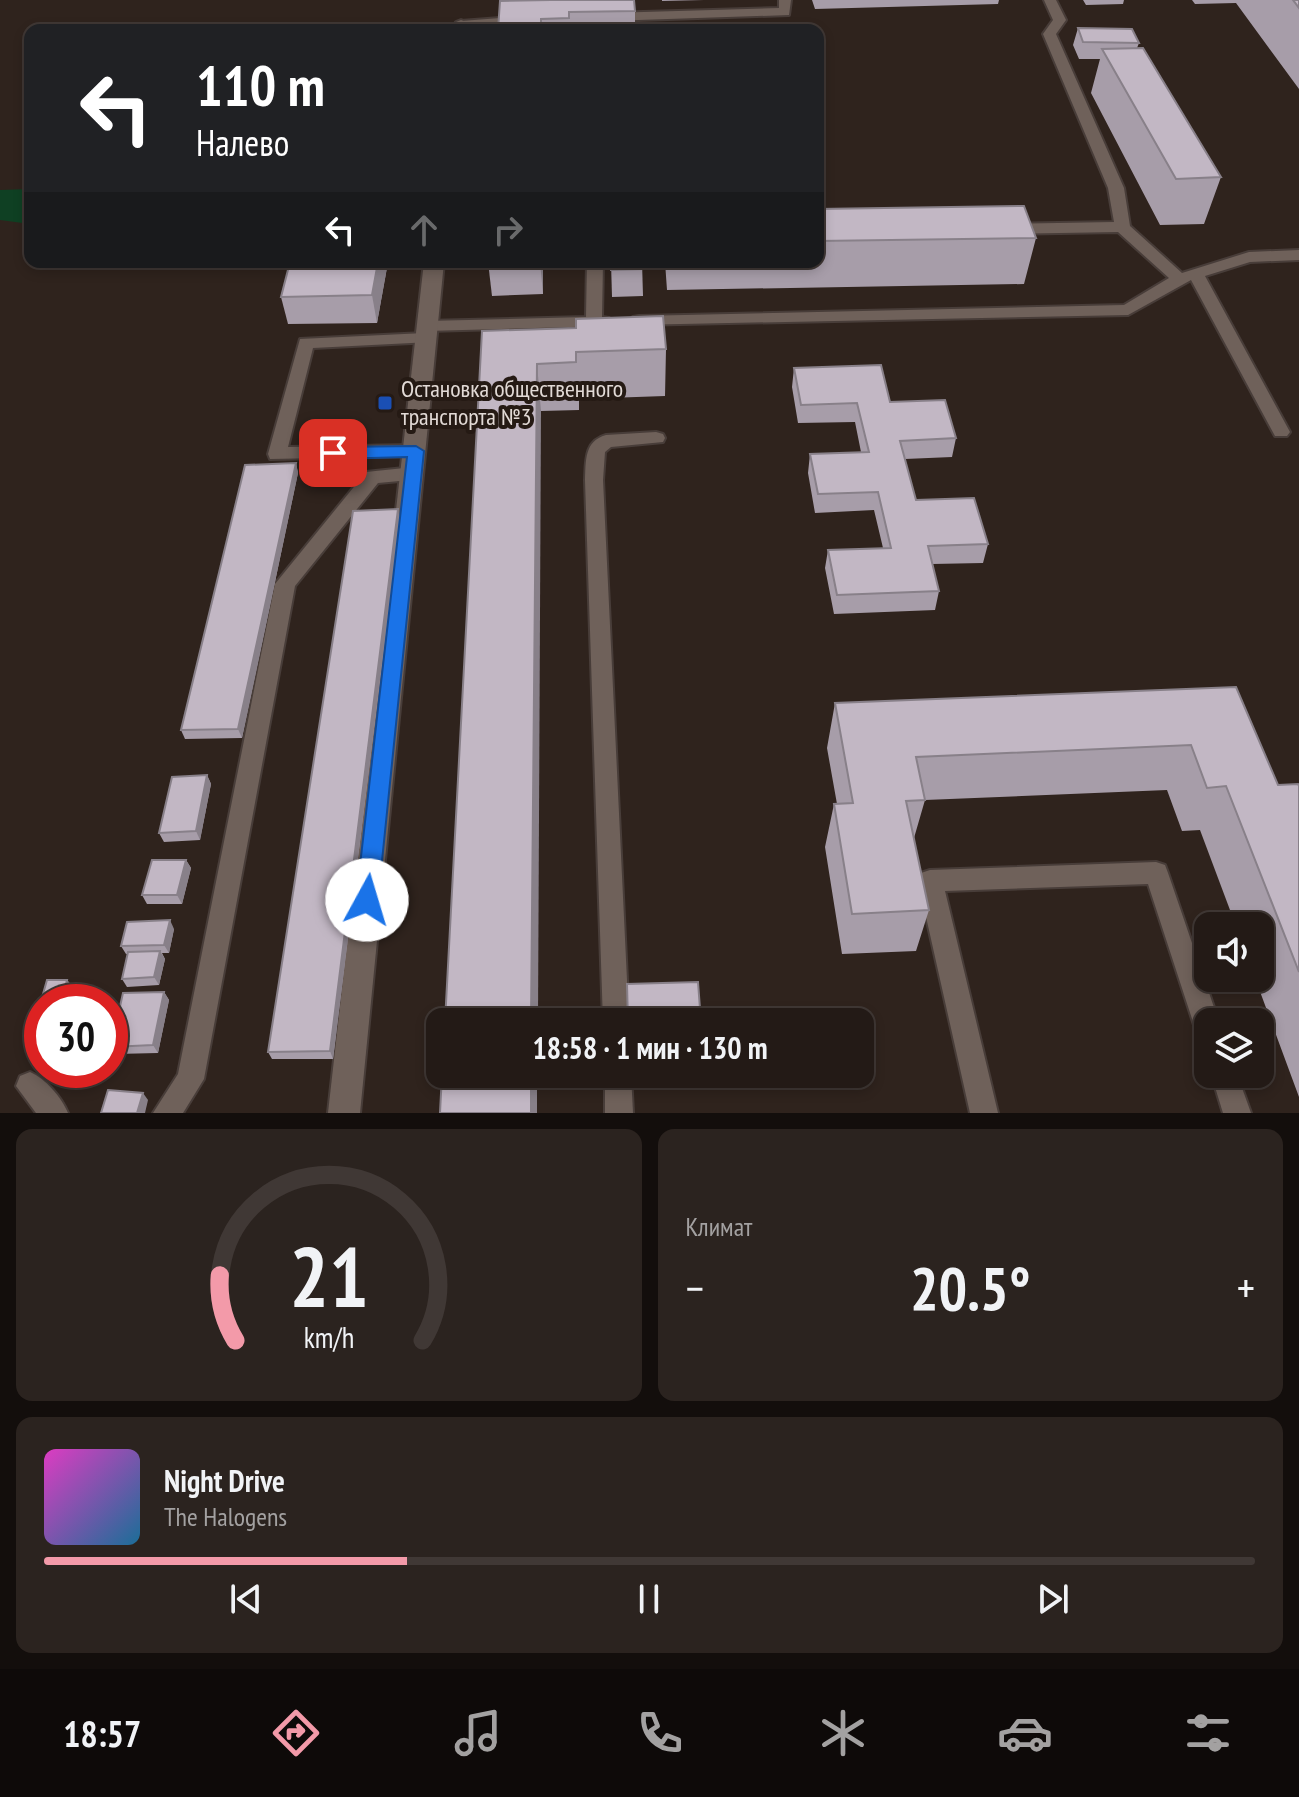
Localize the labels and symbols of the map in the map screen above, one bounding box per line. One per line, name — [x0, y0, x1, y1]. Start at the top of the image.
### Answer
place label: Остановка общественного транспорта №3 — [401, 373, 623, 432]
marker: Остановка общественного транспорта №3 — [376, 394, 394, 412]
pin — [299, 419, 367, 487]
position arrow — [325, 858, 409, 942]
speed limit sign: 30 — [24, 984, 128, 1088]

